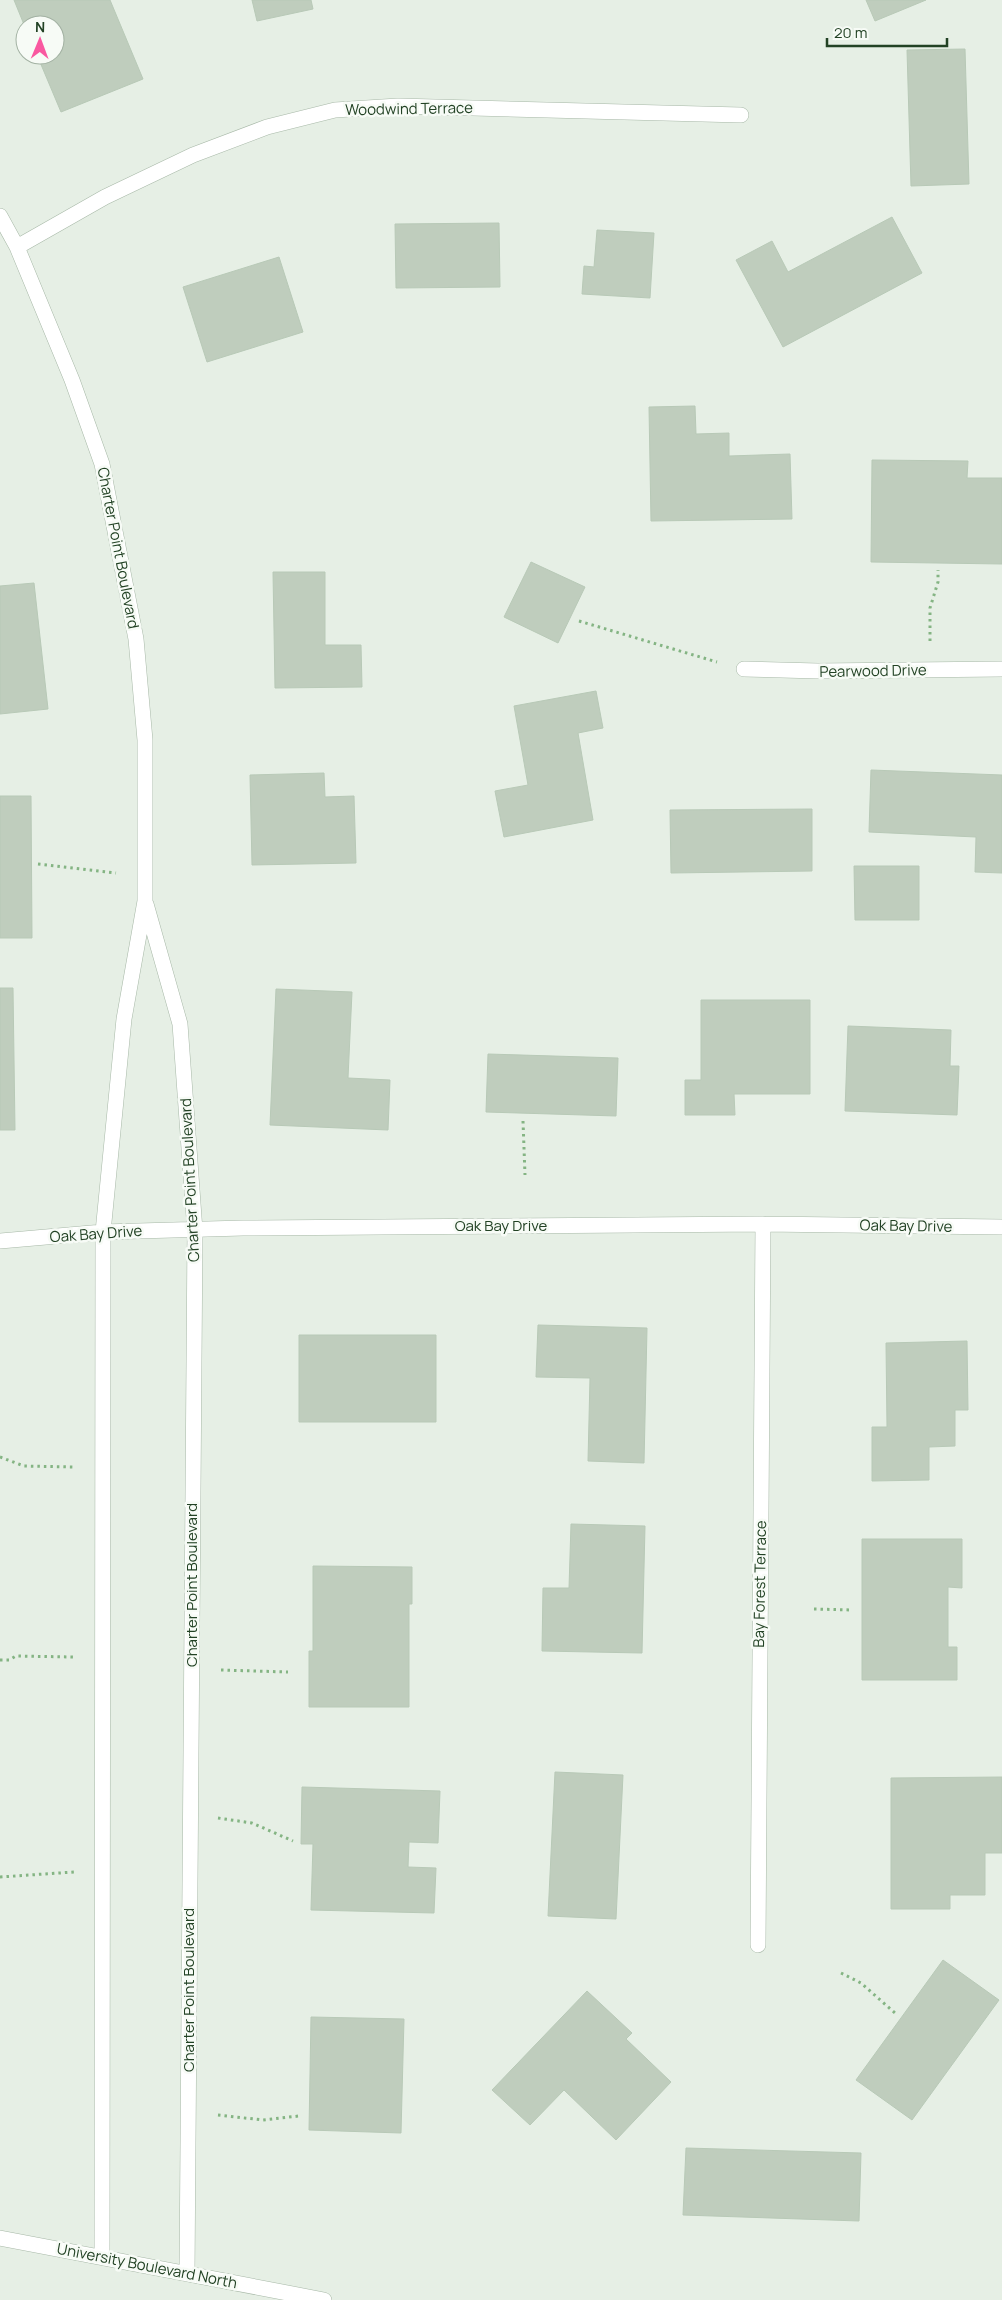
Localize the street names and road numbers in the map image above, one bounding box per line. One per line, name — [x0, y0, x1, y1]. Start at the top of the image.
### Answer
street label: Woodwind Terrace — [345, 97, 473, 120]
street label: Charter Point Boulevard — [93, 465, 144, 630]
street label: Pearwood Drive — [819, 659, 927, 682]
street label: Charter Point Boulevard — [175, 1098, 204, 1263]
street label: Oak Bay Drive — [859, 1214, 953, 1237]
street label: Oak Bay Drive — [455, 1215, 548, 1236]
street label: Oak Bay Drive — [49, 1220, 143, 1247]
street label: Charter Point Boulevard — [181, 1503, 202, 1667]
street label: Bay Forest Terrace — [748, 1520, 771, 1648]
street label: Charter Point Boulevard — [178, 1908, 199, 2072]
street label: University Boulevard North — [55, 2238, 239, 2293]

